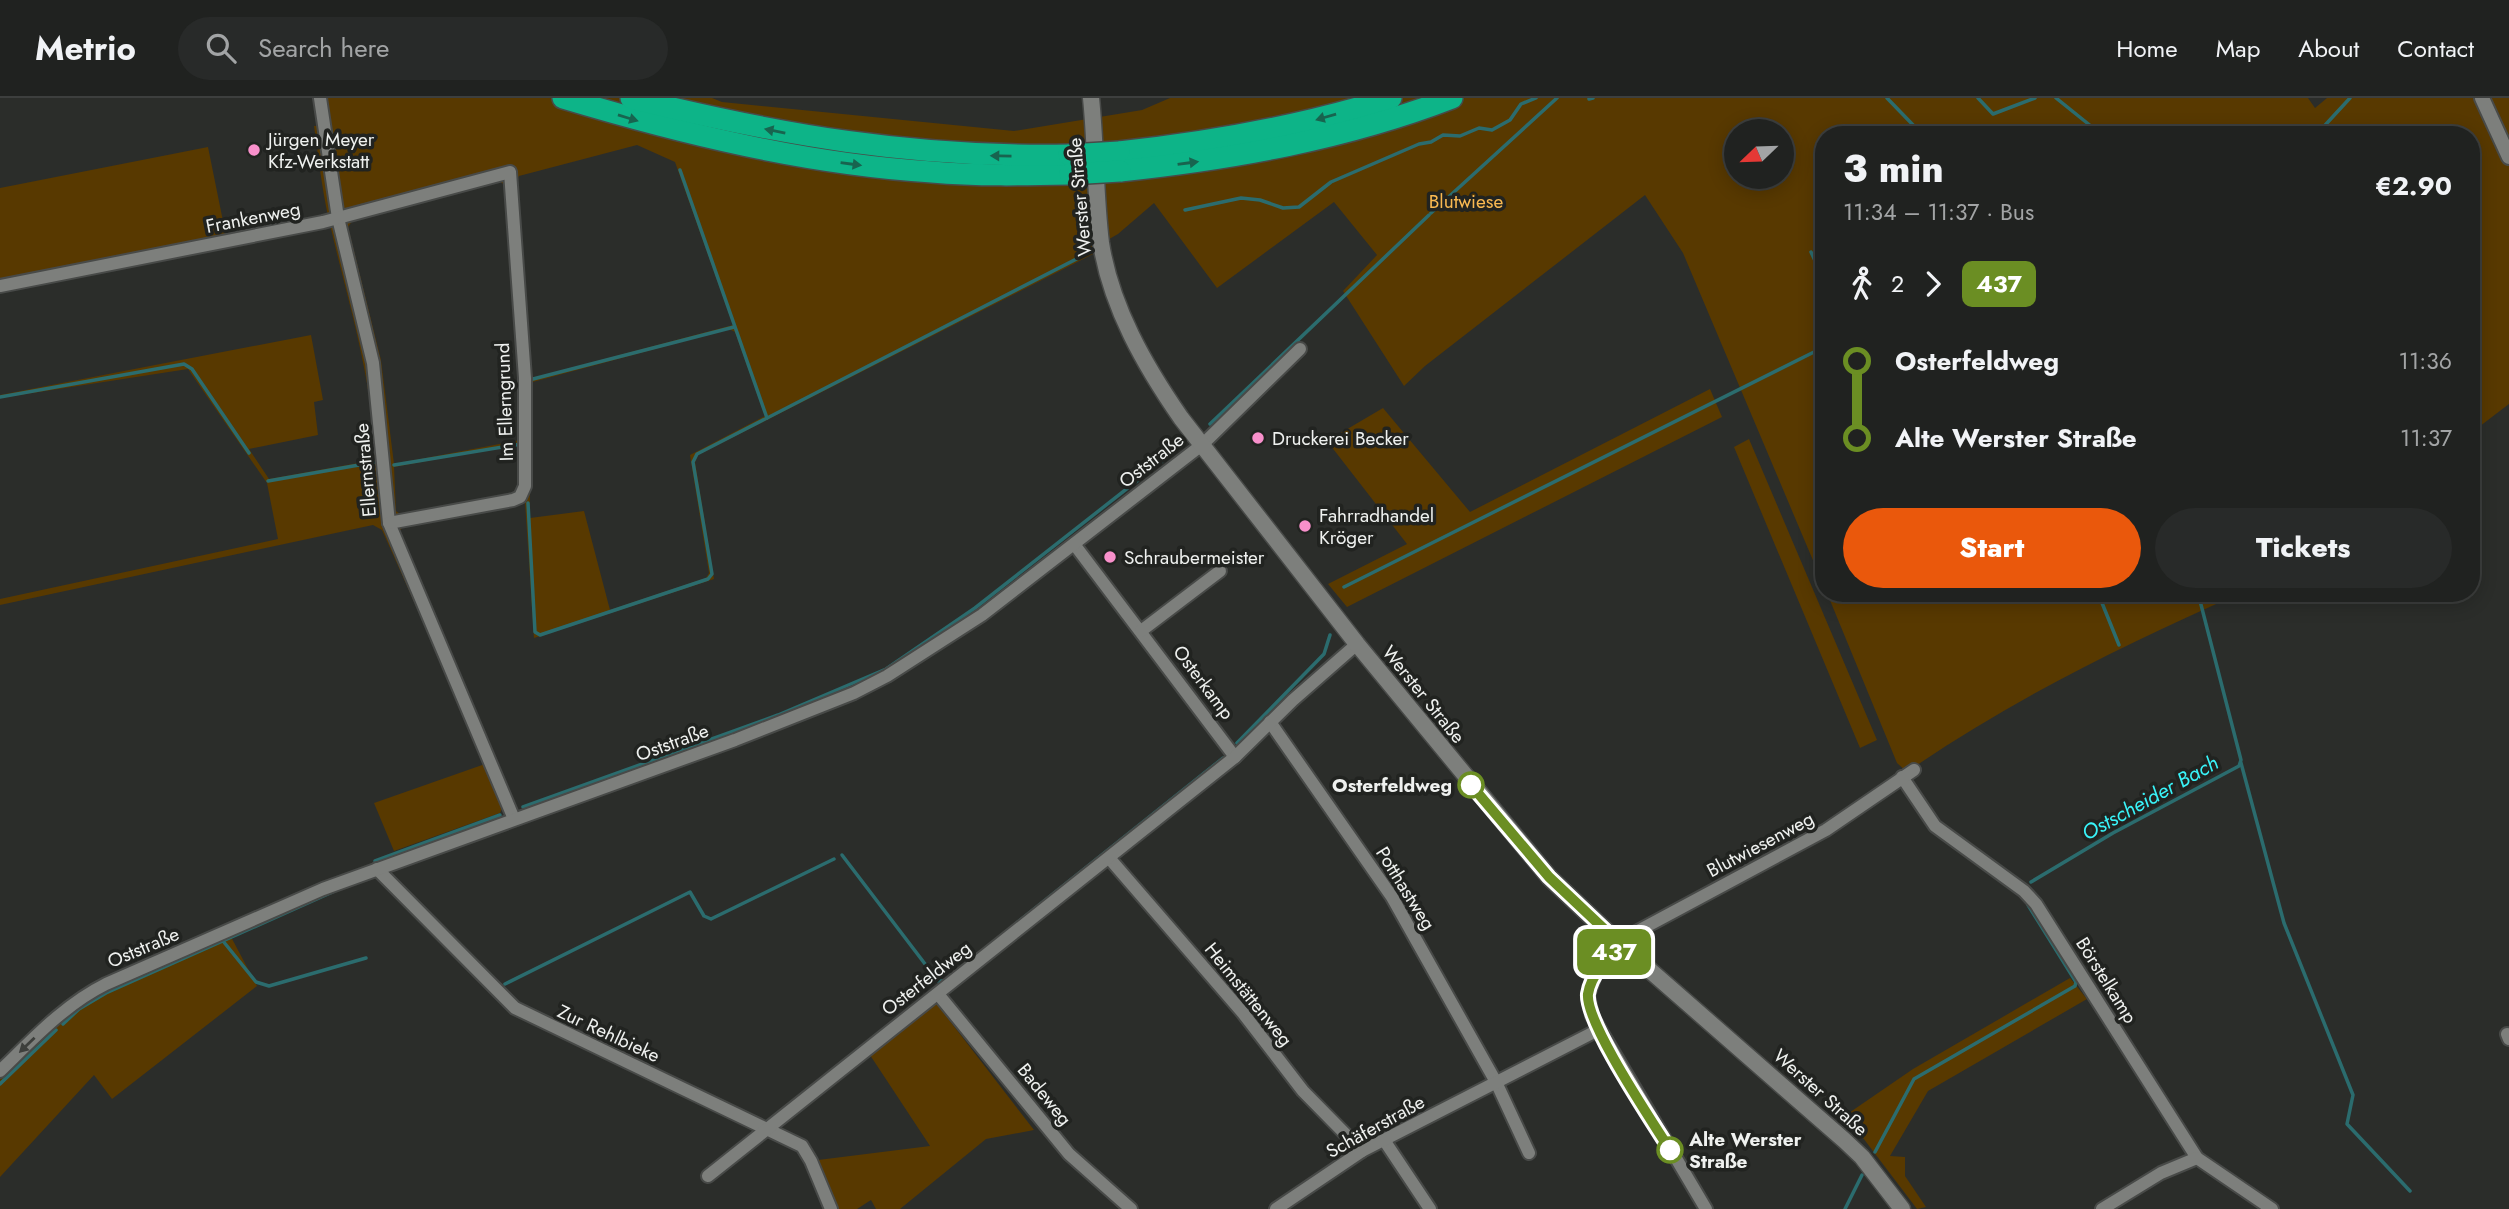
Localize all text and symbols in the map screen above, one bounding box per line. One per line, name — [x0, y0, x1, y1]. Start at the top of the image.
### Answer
search box — [178, 17, 668, 80]
text: Metrio — [35, 25, 136, 72]
icon: search — [202, 29, 240, 67]
text: Search here — [258, 29, 389, 67]
text: Home — [2116, 31, 2178, 66]
text: Map — [2216, 31, 2260, 66]
text: About — [2298, 31, 2359, 66]
text: Contact — [2397, 31, 2474, 66]
one-way arrow — [1315, 112, 1337, 123]
one-way arrow — [618, 113, 639, 123]
north arrow — [1724, 119, 1794, 189]
map controls — [1724, 119, 1794, 189]
place label: Jürgen Meyer Kfz-Werkstatt — [265, 126, 375, 175]
one-way arrow — [764, 126, 786, 137]
street label: Werster Straße — [1061, 136, 1098, 257]
text: 3 min — [1843, 141, 1944, 196]
marker: Jürgen Meyer Kfz-Werkstatt — [246, 142, 262, 158]
one-way arrow — [989, 150, 1011, 162]
one-way arrow — [840, 158, 862, 169]
one-way arrow — [1177, 158, 1199, 169]
text: €2.90 — [2375, 167, 2452, 205]
park label: Blutwiese — [1429, 188, 1504, 215]
street label: Frankenweg — [204, 195, 303, 240]
text: 11:34 – 11:37 · Bus — [1843, 195, 2034, 229]
icon: walk — [1843, 265, 1881, 303]
icon: forward — [1914, 265, 1952, 303]
text: 437 — [1976, 266, 2022, 301]
text: 2 — [1891, 267, 1904, 301]
street label: Im Ellerngrund — [489, 342, 520, 462]
text: Osterfeldweg — [1895, 342, 2059, 380]
text: 11:36 — [2399, 344, 2452, 378]
text: Alte Werster Straße — [1895, 419, 2137, 457]
text: 11:37 — [2400, 421, 2452, 455]
street label: Ellernstraße — [348, 422, 383, 518]
place label: Druckerei Becker — [1272, 425, 1409, 452]
street label: Oststraße — [1113, 426, 1190, 494]
marker: Druckerei Becker — [1250, 430, 1266, 446]
place label: Fahrradhandel Kröger — [1319, 502, 1434, 551]
button: Start — [1843, 508, 2141, 588]
button: Tickets — [2155, 508, 2452, 588]
marker: Fahrradhandel Kröger — [1297, 518, 1313, 534]
place label: Schraubermeister — [1124, 544, 1265, 571]
marker: Schraubermeister — [1102, 549, 1118, 565]
street label: Osterkamp — [1167, 640, 1241, 725]
street label: Werster Straße — [1376, 640, 1472, 749]
street label: Oststraße — [632, 717, 713, 768]
water label: Ostscheider Bach — [2076, 748, 2224, 848]
place label: Osterfeldweg — [1332, 772, 1452, 799]
marker: Osterfeldweg — [1458, 772, 1484, 798]
street label: Blutwiesenweg — [1702, 805, 1819, 884]
street label: Potthastweg — [1369, 841, 1442, 935]
street label: Oststraße — [103, 920, 183, 975]
line badge: 437 — [1574, 929, 1654, 975]
street label: Börstelkamp — [2069, 932, 2144, 1029]
text: 437 — [1591, 934, 1637, 969]
street label: Osterfeldweg — [876, 935, 977, 1022]
street label: Heimstättenweg — [1198, 937, 1299, 1052]
street label: Zur Rehlbieke — [553, 998, 665, 1069]
one-way arrow — [19, 1036, 36, 1052]
street label: Werster Straße — [1767, 1043, 1874, 1142]
street label: Badeweg — [1011, 1057, 1078, 1131]
street label: Schäferstraße — [1321, 1088, 1430, 1165]
place label: Alte Werster Straße — [1688, 1126, 1802, 1175]
marker: Alte Werster Straße — [1657, 1137, 1683, 1163]

